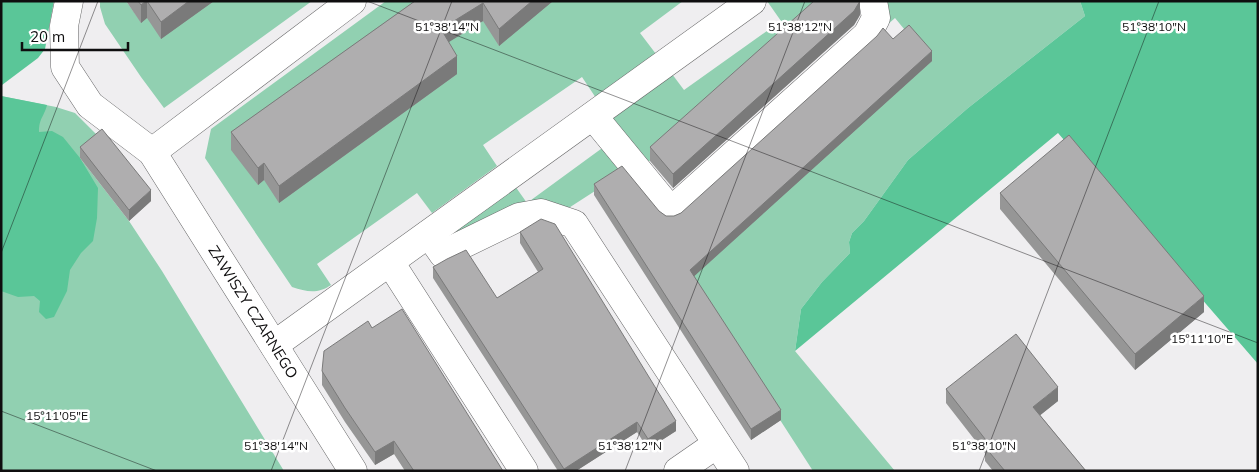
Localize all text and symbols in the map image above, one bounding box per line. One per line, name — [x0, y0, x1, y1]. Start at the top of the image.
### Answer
text: 51°38'14"N — [415, 19, 479, 34]
text: 51°38'12"N — [768, 19, 832, 34]
text: 51°38'10"N — [1122, 19, 1186, 34]
scale bar — [22, 20, 129, 52]
text: 20 m — [30, 27, 65, 46]
street label: ZAWISZY CZARNEGO — [204, 242, 302, 382]
text: 15°11'10"E — [1171, 331, 1233, 346]
text: 15°11'05"E — [26, 408, 88, 423]
text: 51°38'14"N — [244, 438, 308, 453]
text: 51°38'12"N — [598, 438, 662, 453]
text: 51°38'10"N — [952, 438, 1016, 453]

